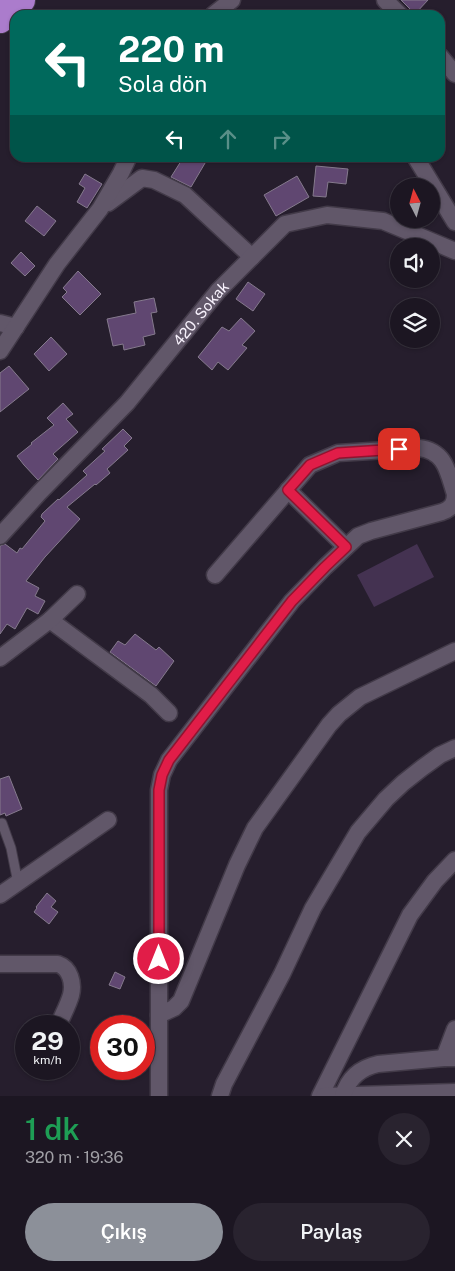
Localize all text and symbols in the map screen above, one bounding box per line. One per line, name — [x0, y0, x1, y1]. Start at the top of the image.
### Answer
text: 220 m — [118, 29, 224, 70]
icon: left — [35, 30, 100, 95]
text: Sola dön — [118, 71, 207, 97]
icon: left — [161, 125, 189, 153]
icon: ahead — [214, 125, 242, 153]
icon: right — [267, 125, 295, 153]
north arrow — [390, 178, 440, 228]
map controls — [390, 178, 440, 348]
button: sound — [390, 238, 440, 288]
street label: 420. Sokak — [169, 277, 232, 349]
button: layers — [390, 298, 440, 348]
pin — [378, 428, 420, 470]
icon: arrive — [385, 435, 413, 463]
position arrow — [132, 932, 184, 984]
speed limit sign: 30 — [90, 1015, 155, 1080]
text: 29 — [31, 1026, 64, 1056]
text: km/h — [33, 1053, 62, 1067]
text: 1 dk — [25, 1111, 80, 1147]
button: close — [378, 1113, 430, 1165]
text: 320 m · 19:36 — [25, 1148, 124, 1167]
button: Çıkış — [25, 1203, 223, 1261]
button: Paylaş — [233, 1203, 430, 1261]

